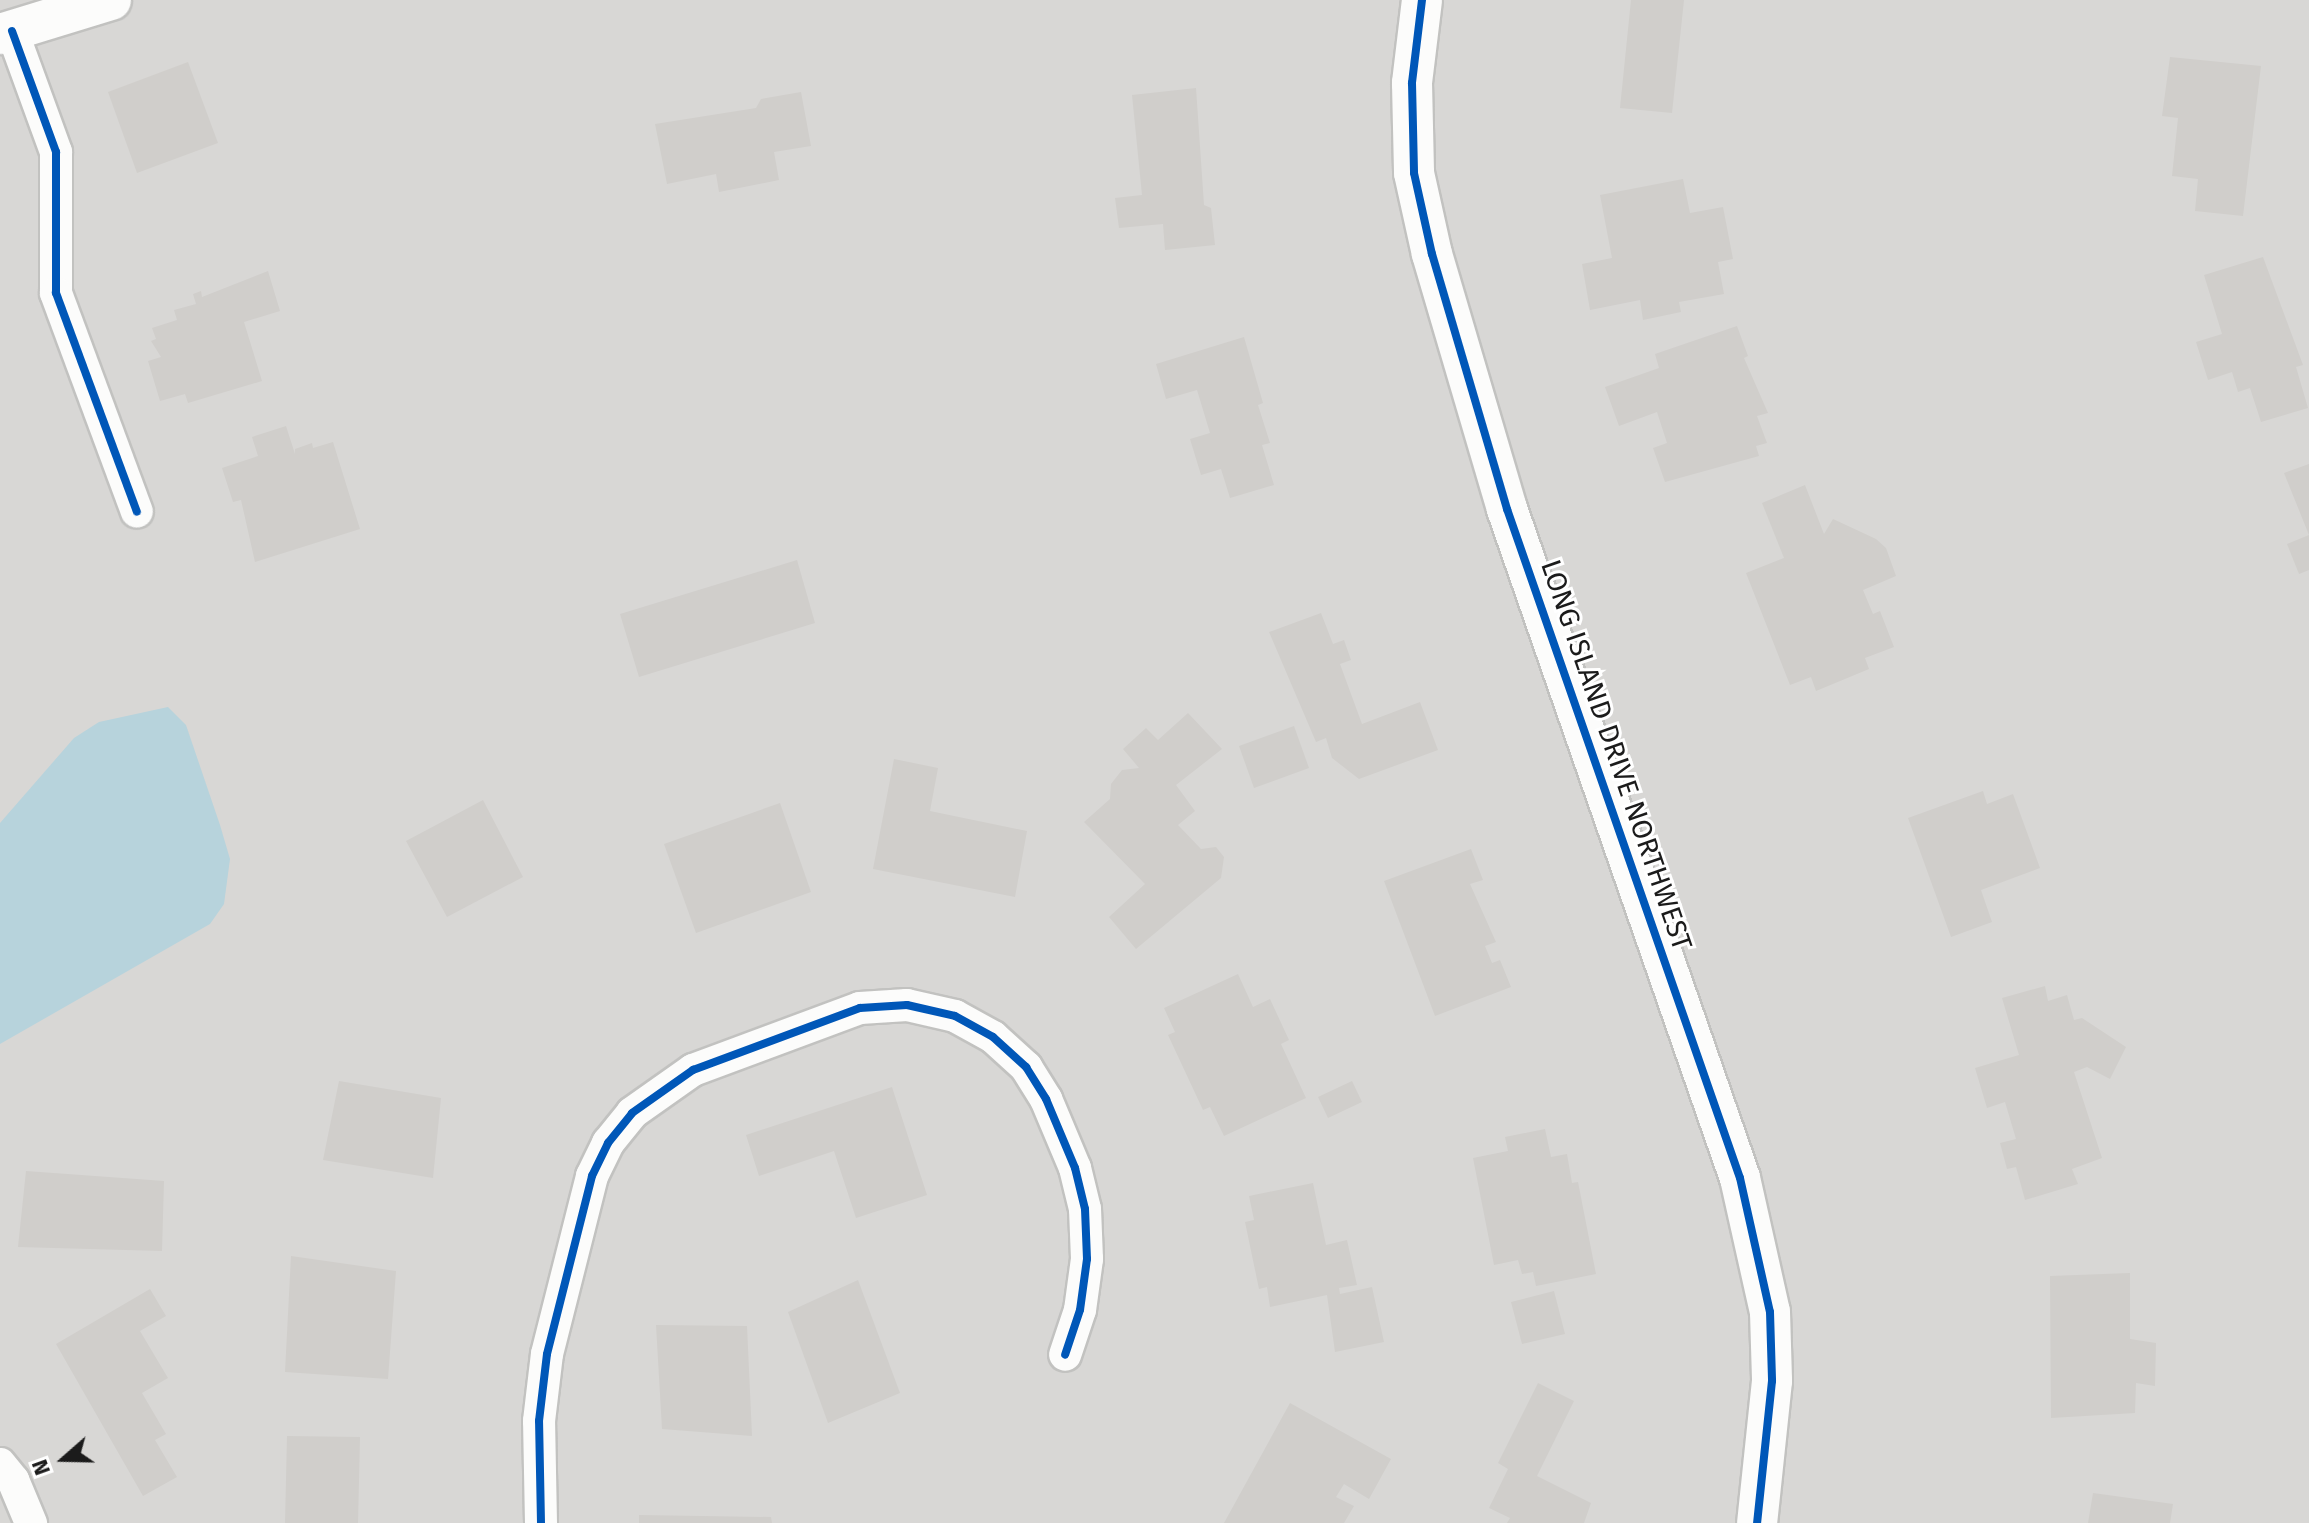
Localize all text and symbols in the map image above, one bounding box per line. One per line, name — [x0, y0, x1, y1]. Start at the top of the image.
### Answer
street label: LONG ISLAND DRIVE NORTHWEST — [1533, 555, 1699, 955]
north arrow — [24, 1419, 104, 1499]
text: N — [26, 1456, 56, 1479]

